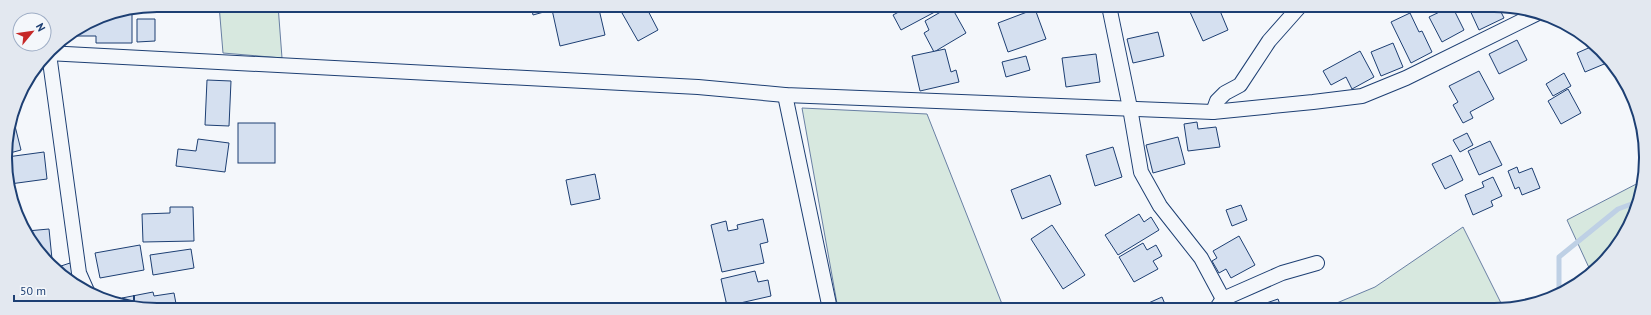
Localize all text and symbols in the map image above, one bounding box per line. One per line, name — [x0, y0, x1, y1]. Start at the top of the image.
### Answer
north arrow — [12, 12, 52, 52]
text: N — [33, 21, 49, 34]
scale bar — [14, 277, 134, 303]
text: 50 m — [20, 283, 46, 298]

